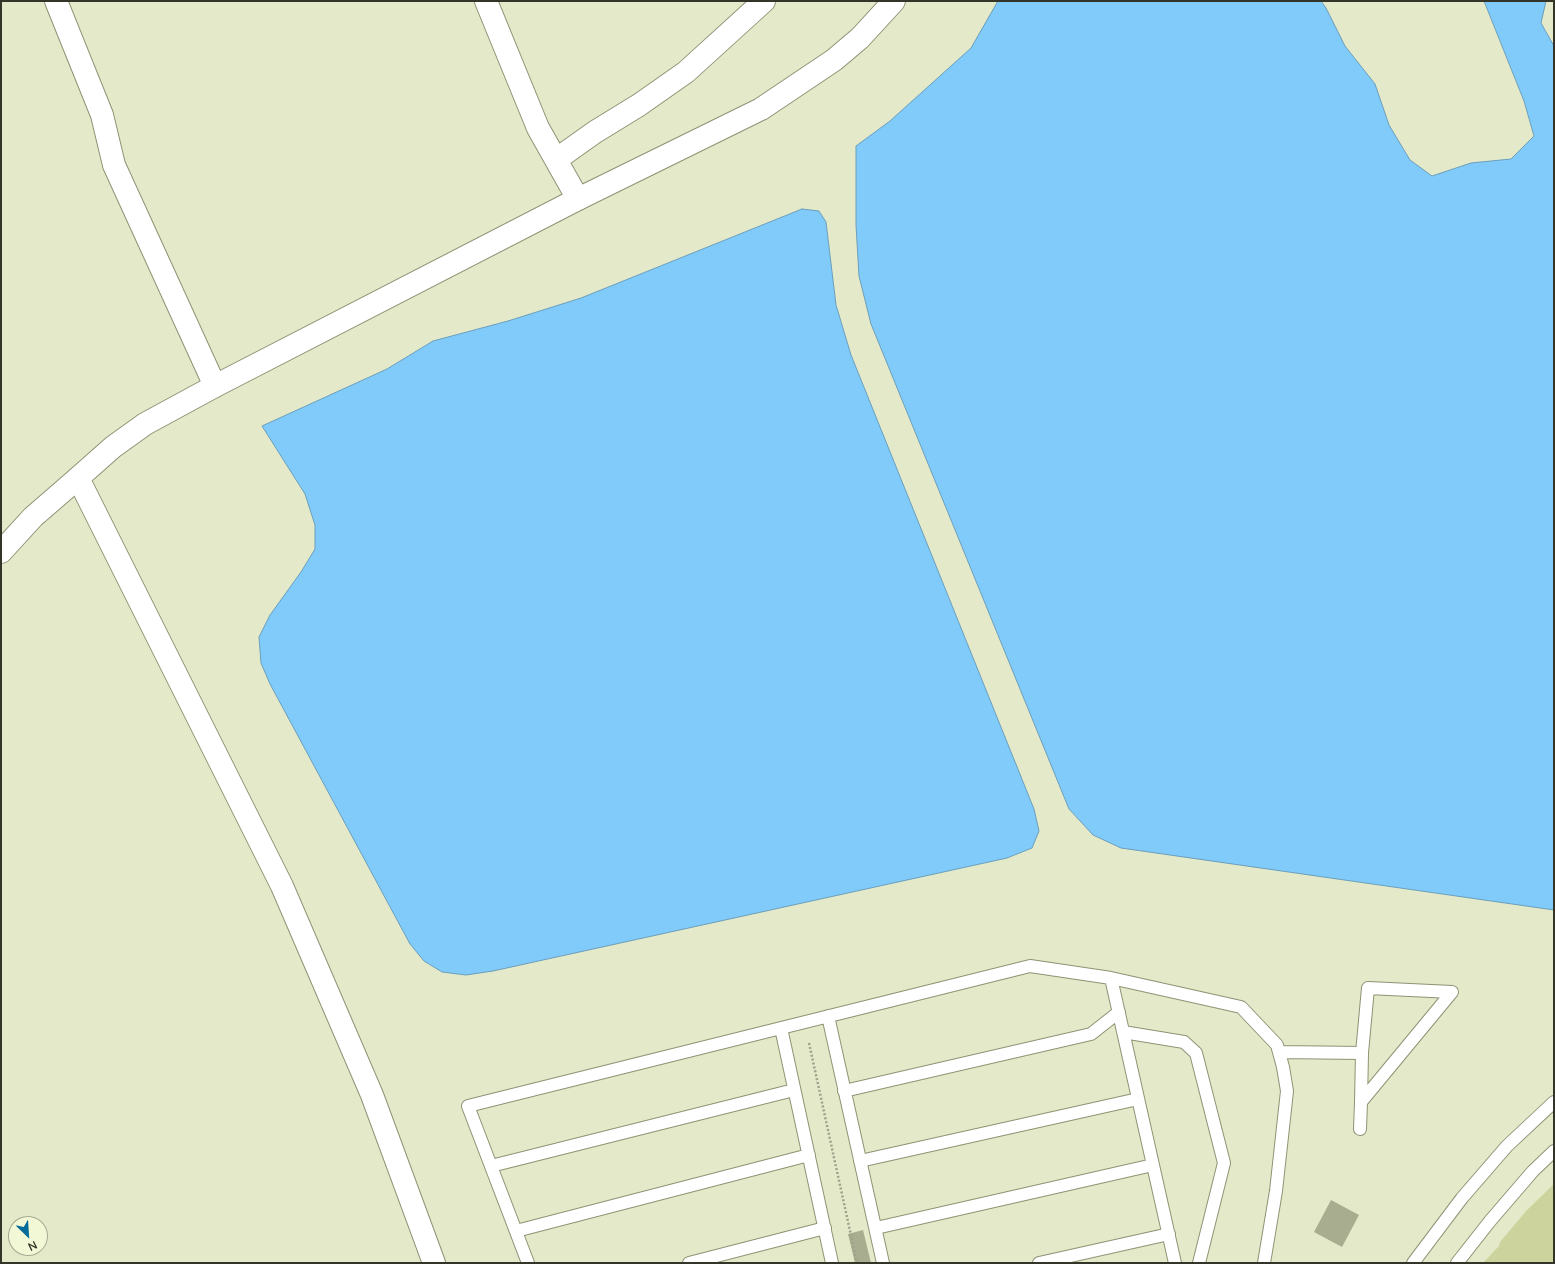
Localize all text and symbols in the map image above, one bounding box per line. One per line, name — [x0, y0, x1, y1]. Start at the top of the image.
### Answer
north arrow — [8, 1216, 48, 1256]
text: N — [26, 1239, 39, 1254]

